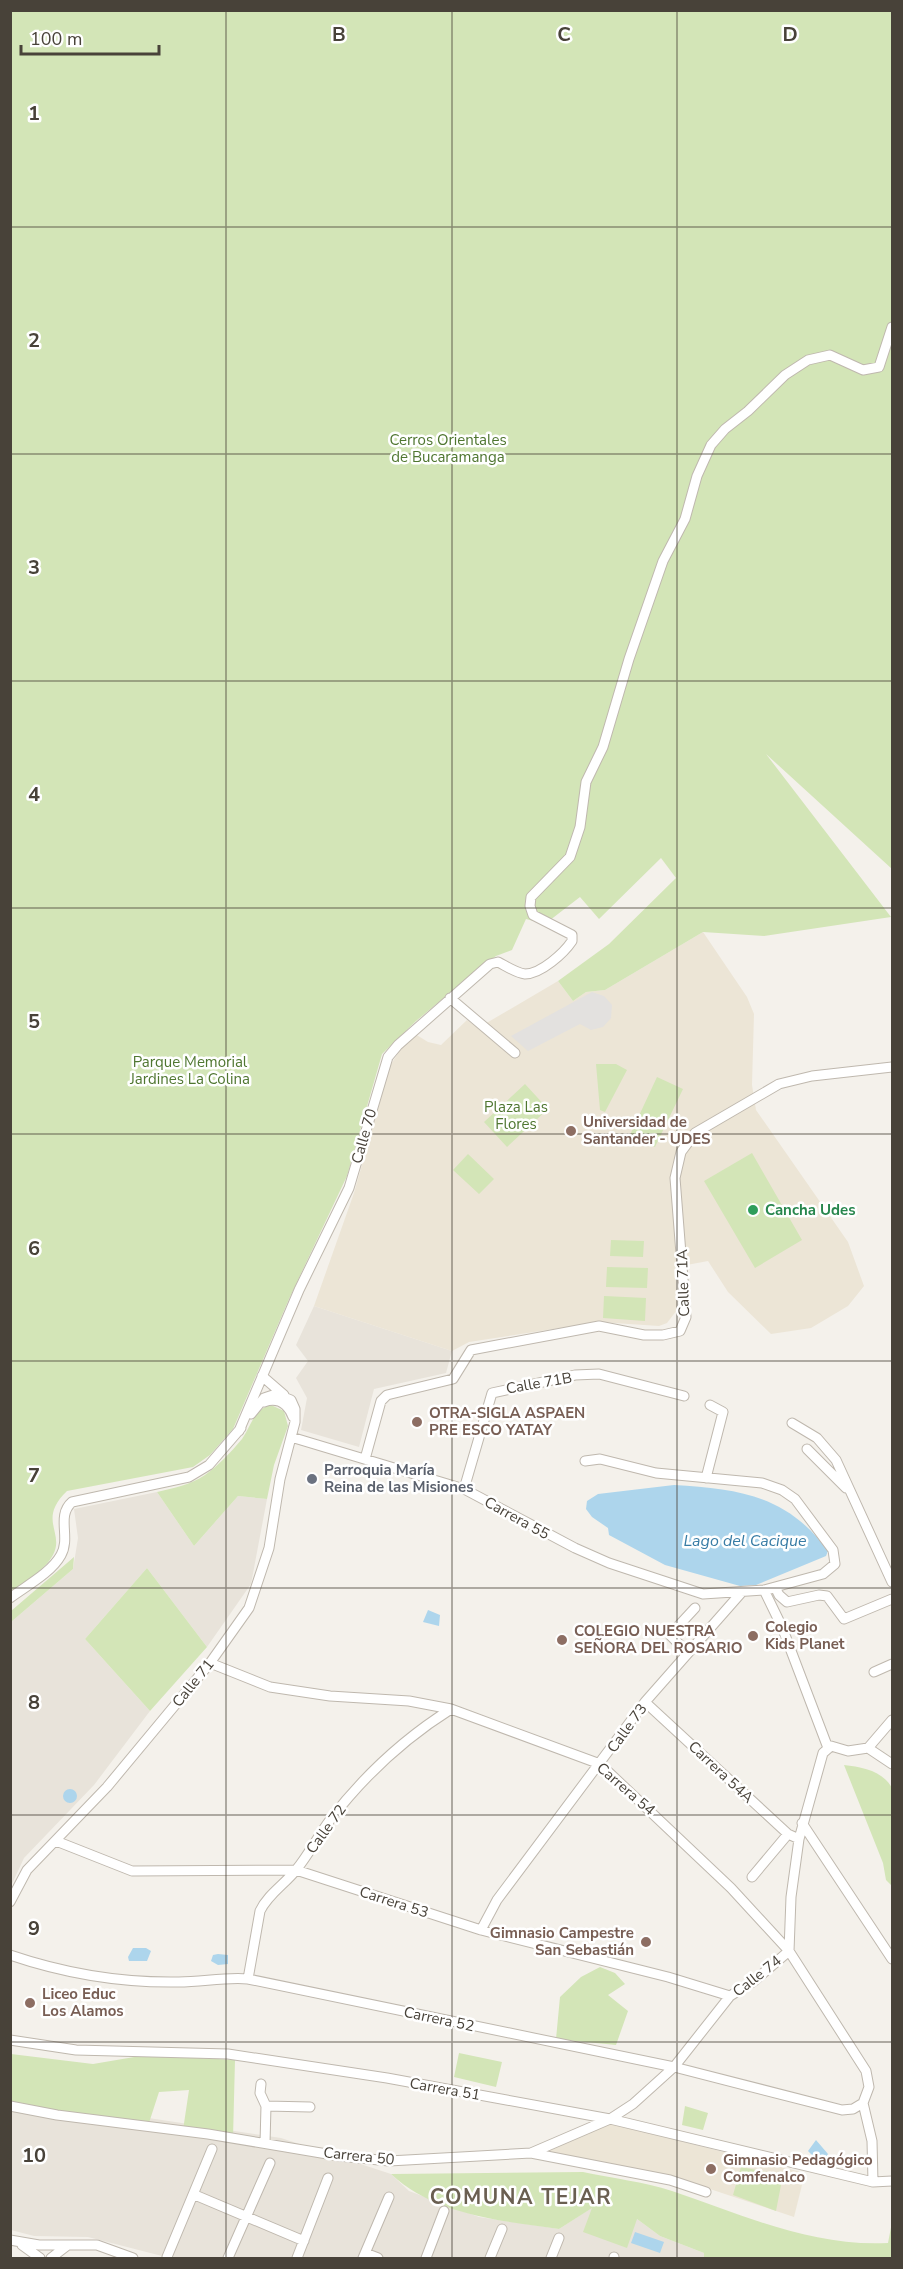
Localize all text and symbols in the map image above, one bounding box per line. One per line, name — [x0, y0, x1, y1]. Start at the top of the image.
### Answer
scale bar — [21, 18, 159, 56]
text: B — [332, 21, 346, 48]
text: C — [557, 21, 571, 48]
text: D — [782, 21, 798, 48]
text: 100 m — [30, 27, 82, 51]
text: 1 — [28, 100, 40, 127]
text: 2 — [28, 327, 40, 354]
park label: Cerros Orientales de Bucaramanga — [389, 430, 507, 467]
text: 3 — [28, 554, 40, 581]
text: 4 — [28, 781, 40, 808]
text: 5 — [28, 1008, 40, 1035]
park label: Parque Memorial Jardines La Colina — [129, 1052, 250, 1089]
park label: Plaza Las Flores — [484, 1097, 548, 1134]
street label: Calle 70 — [347, 1106, 381, 1166]
place label: Universidad de Santander - UDES — [583, 1112, 711, 1149]
marker: Universidad de Santander - UDES — [564, 1124, 578, 1138]
place label: Cancha Udes — [765, 1200, 856, 1220]
marker: Cancha Udes — [746, 1203, 760, 1217]
text: 6 — [28, 1235, 40, 1262]
street label: Calle 71A — [672, 1249, 694, 1317]
street label: Calle 71B — [504, 1367, 574, 1399]
place label: OTRA-SIGLA ASPAEN PRE ESCO YATAY — [429, 1403, 585, 1440]
marker: OTRA-SIGLA ASPAEN PRE ESCO YATAY — [410, 1415, 424, 1429]
place label: Parroquia María Reina de las Misiones — [324, 1460, 473, 1497]
text: 7 — [28, 1462, 40, 1489]
marker: Parroquia María Reina de las Misiones — [305, 1472, 319, 1486]
street label: Carrera 55 — [481, 1492, 553, 1544]
water label: Lago del Cacique — [683, 1530, 807, 1552]
place label: Colegio Kids Planet — [765, 1617, 845, 1654]
place label: COLEGIO NUESTRA SEÑORA DEL ROSARIO — [574, 1621, 742, 1658]
marker: Colegio Kids Planet — [746, 1629, 760, 1643]
marker: COLEGIO NUESTRA SEÑORA DEL ROSARIO — [555, 1633, 569, 1647]
street label: Calle 71 — [167, 1655, 219, 1711]
text: 8 — [28, 1689, 40, 1716]
street label: Calle 73 — [602, 1699, 652, 1757]
street label: Carrera 54A — [684, 1737, 758, 1807]
street label: Carrera 54 — [592, 1758, 660, 1820]
street label: Calle 72 — [301, 1800, 351, 1858]
street label: Carrera 53 — [357, 1881, 431, 1923]
text: 9 — [28, 1915, 40, 1942]
place label: Gimnasio Campestre San Sebastián — [490, 1923, 634, 1960]
marker: Gimnasio Campestre San Sebastián — [639, 1935, 653, 1949]
street label: Calle 74 — [729, 1951, 785, 2001]
place label: Liceo Educ Los Alamos — [42, 1984, 124, 2021]
marker: Liceo Educ Los Alamos — [23, 1996, 37, 2010]
street label: Carrera 52 — [402, 2002, 476, 2036]
street label: Carrera 51 — [408, 2073, 482, 2105]
text: 10 — [22, 2142, 46, 2169]
street label: Carrera 50 — [322, 2142, 396, 2170]
place label: Gimnasio Pedagógico Comfenalco — [723, 2150, 873, 2187]
marker: Gimnasio Pedagógico Comfenalco — [704, 2162, 718, 2176]
district label: COMUNA TEJAR — [430, 2183, 612, 2211]

